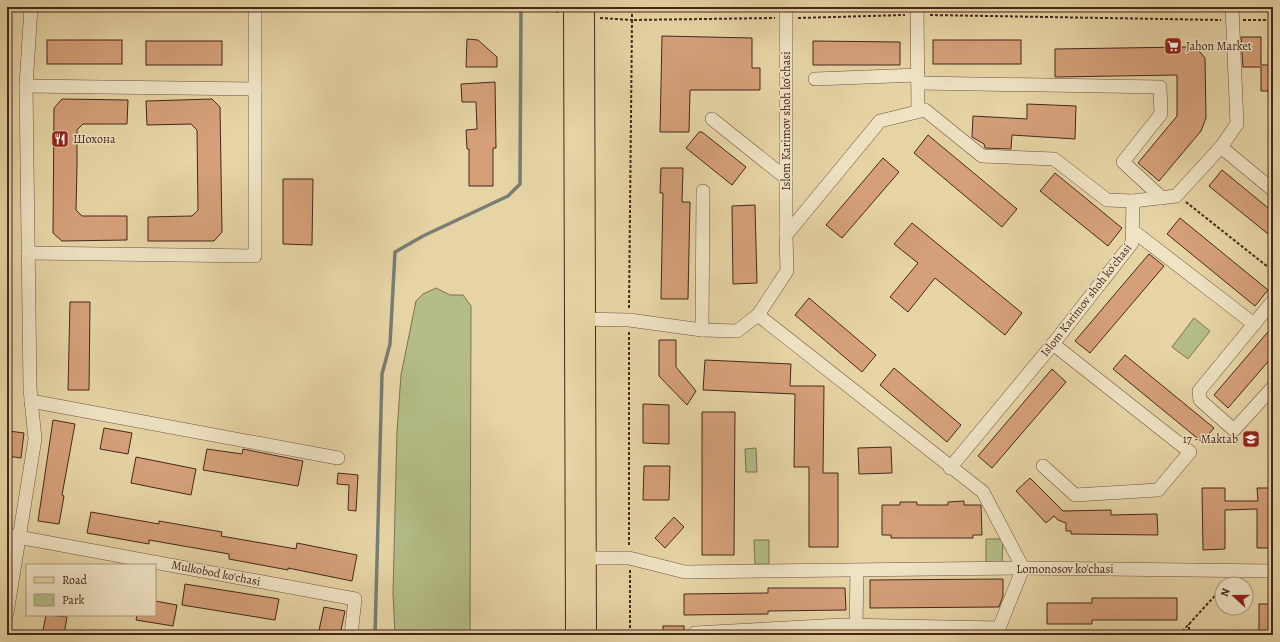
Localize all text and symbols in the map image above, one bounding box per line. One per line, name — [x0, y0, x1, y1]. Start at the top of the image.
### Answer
supermarket icon: Jahon Market — [1163, 36, 1183, 56]
place label: Jahon Market — [1186, 38, 1252, 54]
street label: Islom Karimov shoh ko'chasi — [778, 51, 794, 191]
restaurant icon: Шохона — [50, 129, 70, 149]
place label: Шохона — [73, 131, 116, 147]
street label: Islom Karimov shoh ko'chasi — [1037, 240, 1135, 360]
school or university icon: 17 - Maktab — [1241, 429, 1261, 449]
place label: 17 - Maktab — [1183, 431, 1238, 447]
street label: Mulkobod ko'chasi — [170, 557, 262, 589]
street label: Lomonosov ko'chasi — [1016, 561, 1114, 577]
legend — [26, 564, 156, 616]
text: Road — [62, 572, 88, 588]
north arrow — [1214, 576, 1254, 616]
text: N — [1217, 586, 1234, 599]
text: Park — [62, 592, 85, 608]

